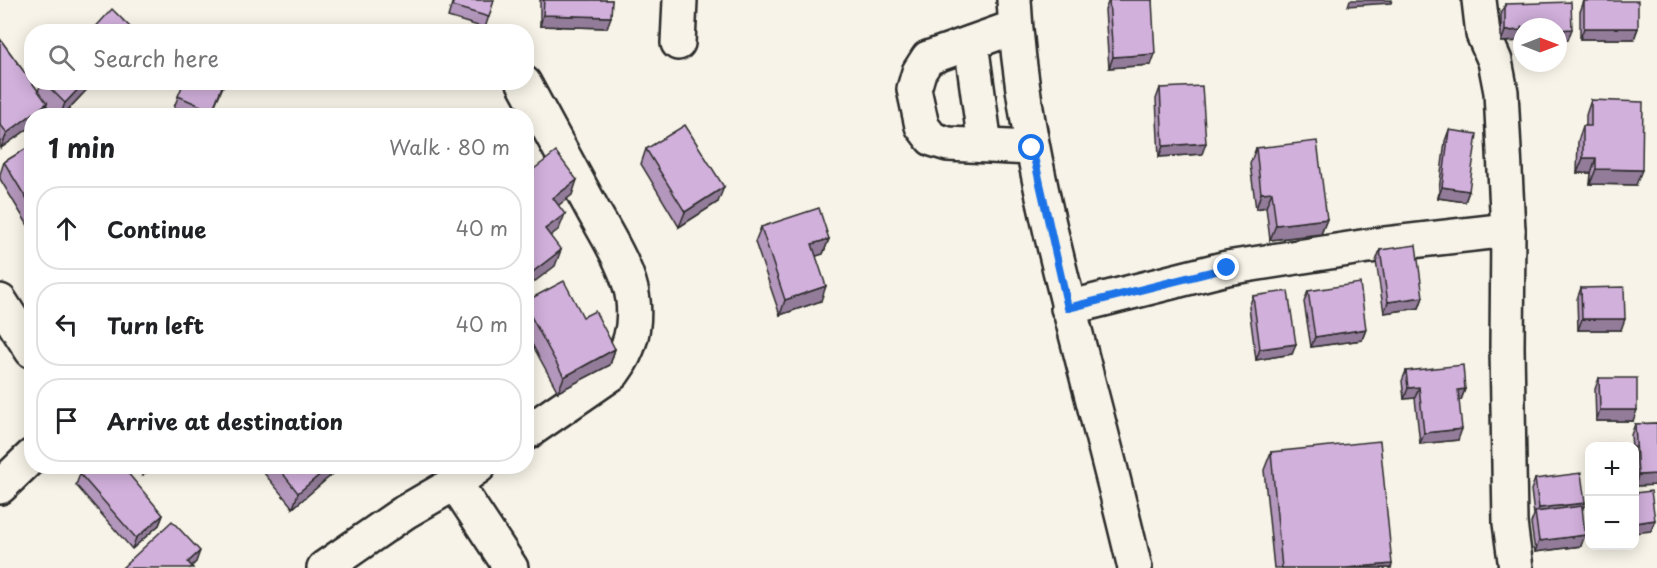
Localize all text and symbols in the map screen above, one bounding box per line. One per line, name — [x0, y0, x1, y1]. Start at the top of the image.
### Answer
north arrow — [1513, 18, 1567, 72]
search box — [24, 24, 534, 90]
icon: search — [45, 41, 78, 74]
text: Search here — [93, 41, 219, 74]
text: 1 min — [48, 128, 115, 167]
text: Walk · 80 m — [389, 132, 510, 162]
route start — [1018, 134, 1044, 160]
icon: ahead — [50, 212, 83, 245]
text: Continue — [107, 212, 206, 245]
text: 40 m — [456, 213, 508, 243]
route end — [1213, 254, 1239, 280]
icon: left — [50, 308, 83, 341]
text: Turn left — [107, 308, 204, 341]
text: 40 m — [456, 309, 508, 339]
icon: arrive — [50, 404, 83, 437]
text: Arrive at destination — [107, 404, 343, 437]
map controls — [1585, 442, 1639, 550]
button: + — [1585, 442, 1639, 496]
button: − — [1585, 496, 1639, 550]

